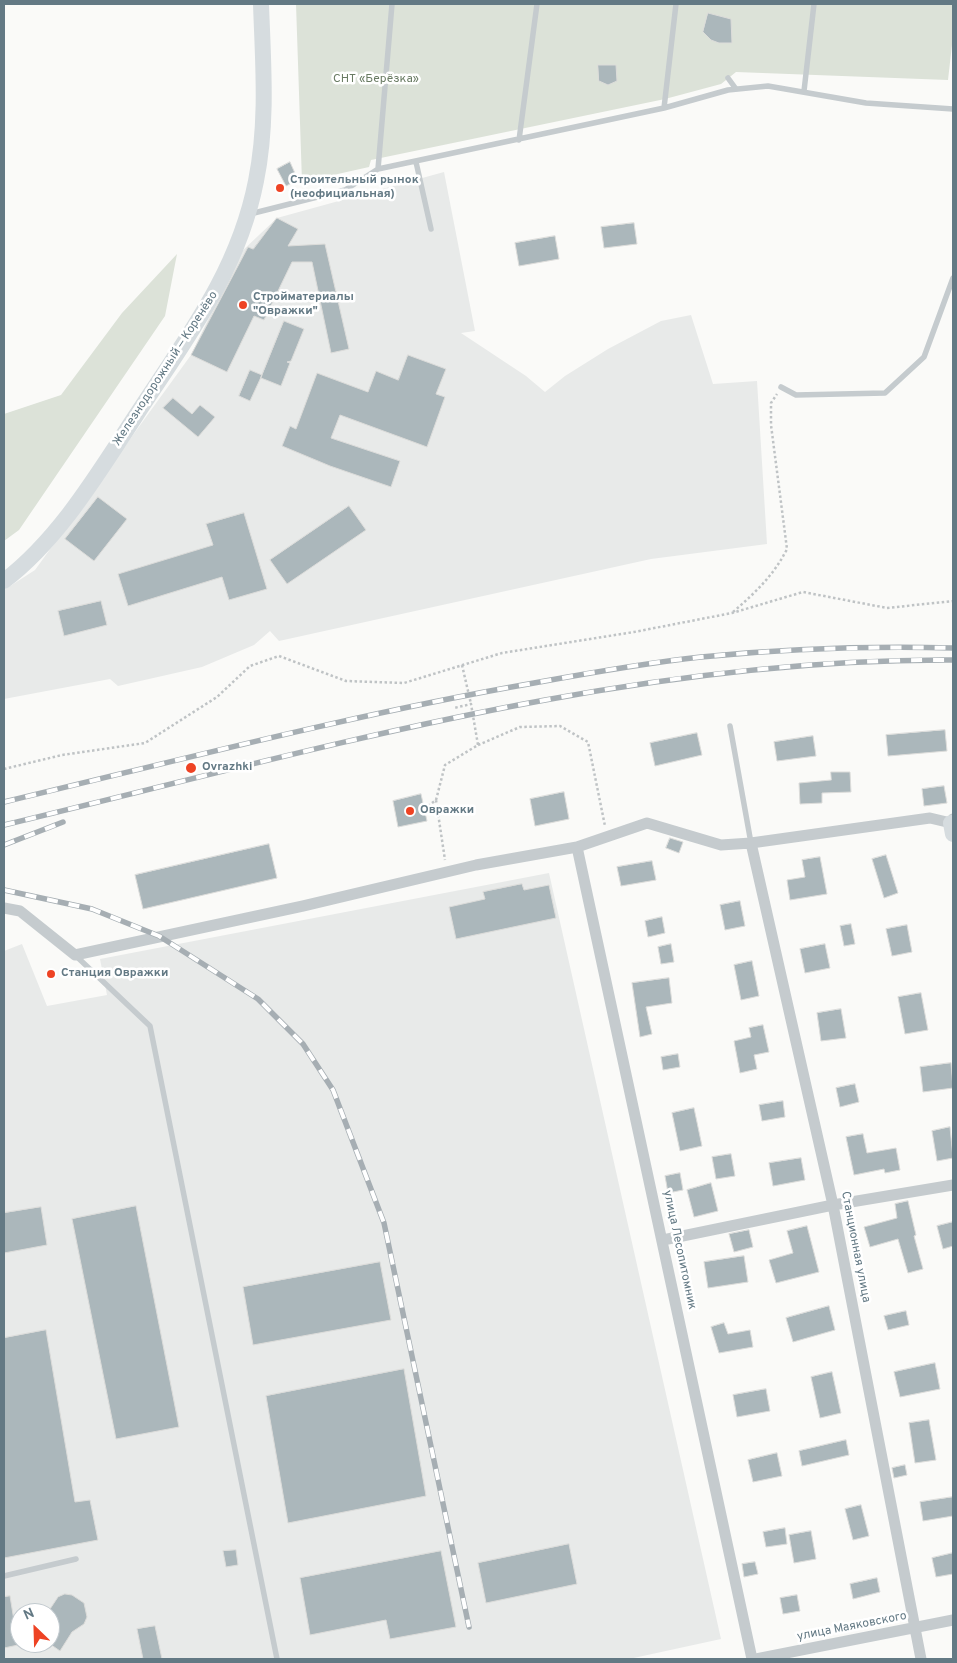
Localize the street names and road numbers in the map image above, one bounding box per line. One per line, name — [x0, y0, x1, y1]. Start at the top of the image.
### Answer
street label: Железнодорожный — Коренёво — [111, 289, 221, 449]
street label: улица Лесопитомник — [659, 1189, 699, 1311]
street label: Станционная улица — [837, 1190, 873, 1304]
street label: улица Маяковского — [796, 1609, 908, 1645]

